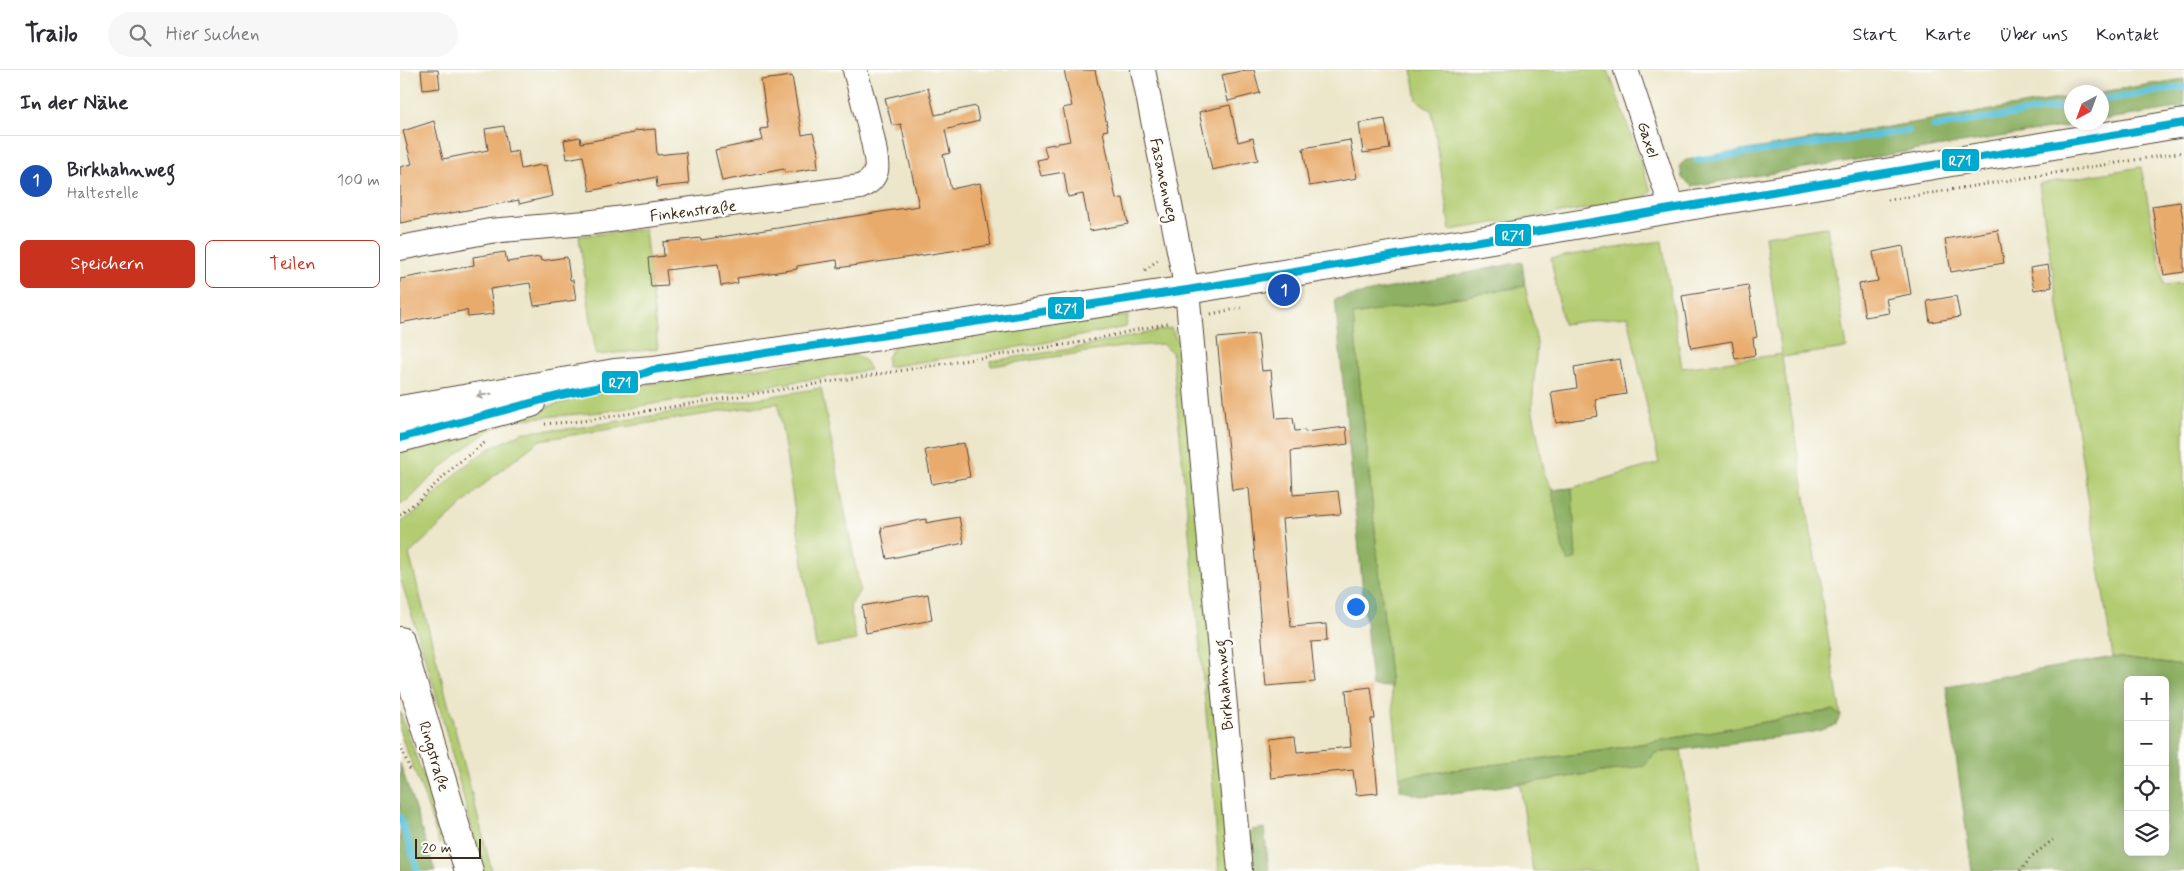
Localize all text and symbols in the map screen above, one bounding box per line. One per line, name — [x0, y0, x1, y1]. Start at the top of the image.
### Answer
search box — [108, 12, 458, 57]
text: Trailo — [25, 19, 78, 50]
icon: search — [126, 21, 154, 49]
text: Hier suchen — [166, 22, 259, 47]
text: Start — [1853, 23, 1897, 47]
text: Karte — [1925, 23, 1971, 47]
text: Über uns — [1999, 23, 2068, 47]
text: Kontakt — [2096, 23, 2159, 47]
north arrow — [2064, 85, 2109, 130]
text: In der Nähe — [20, 89, 128, 117]
street label: Gaxel — [1632, 119, 1663, 160]
street label: Fasanenweg — [1143, 136, 1183, 225]
line badge: R71 — [1941, 148, 1980, 172]
text: R71 — [1949, 152, 1971, 170]
text: Birkhahnweg — [67, 158, 175, 183]
text: 1 — [32, 170, 40, 191]
text: 100 m — [337, 170, 380, 191]
text: Haltestelle — [67, 183, 139, 204]
street label: Finkenstraße — [649, 196, 738, 227]
line badge: R71 — [1494, 223, 1532, 247]
text: R71 — [1502, 227, 1524, 245]
button: Speichern — [20, 240, 195, 288]
button: Teilen — [205, 240, 380, 288]
pin: 1 — [1268, 271, 1300, 309]
line badge: R71 — [1047, 296, 1085, 320]
text: R71 — [1055, 300, 1077, 318]
line badge: R71 — [601, 370, 639, 394]
text: R71 — [609, 374, 631, 392]
one-way arrow — [476, 390, 492, 400]
your location — [1343, 594, 1369, 620]
street label: Birkhahnweg — [1210, 639, 1240, 731]
map controls — [2124, 676, 2169, 856]
button: + — [2124, 676, 2169, 721]
street label: Ringstraße — [412, 719, 454, 795]
button: − — [2124, 721, 2169, 766]
button: locate — [2124, 766, 2169, 811]
button: layers — [2124, 811, 2169, 856]
scale bar — [415, 836, 481, 859]
text: 20 m — [422, 839, 452, 857]

